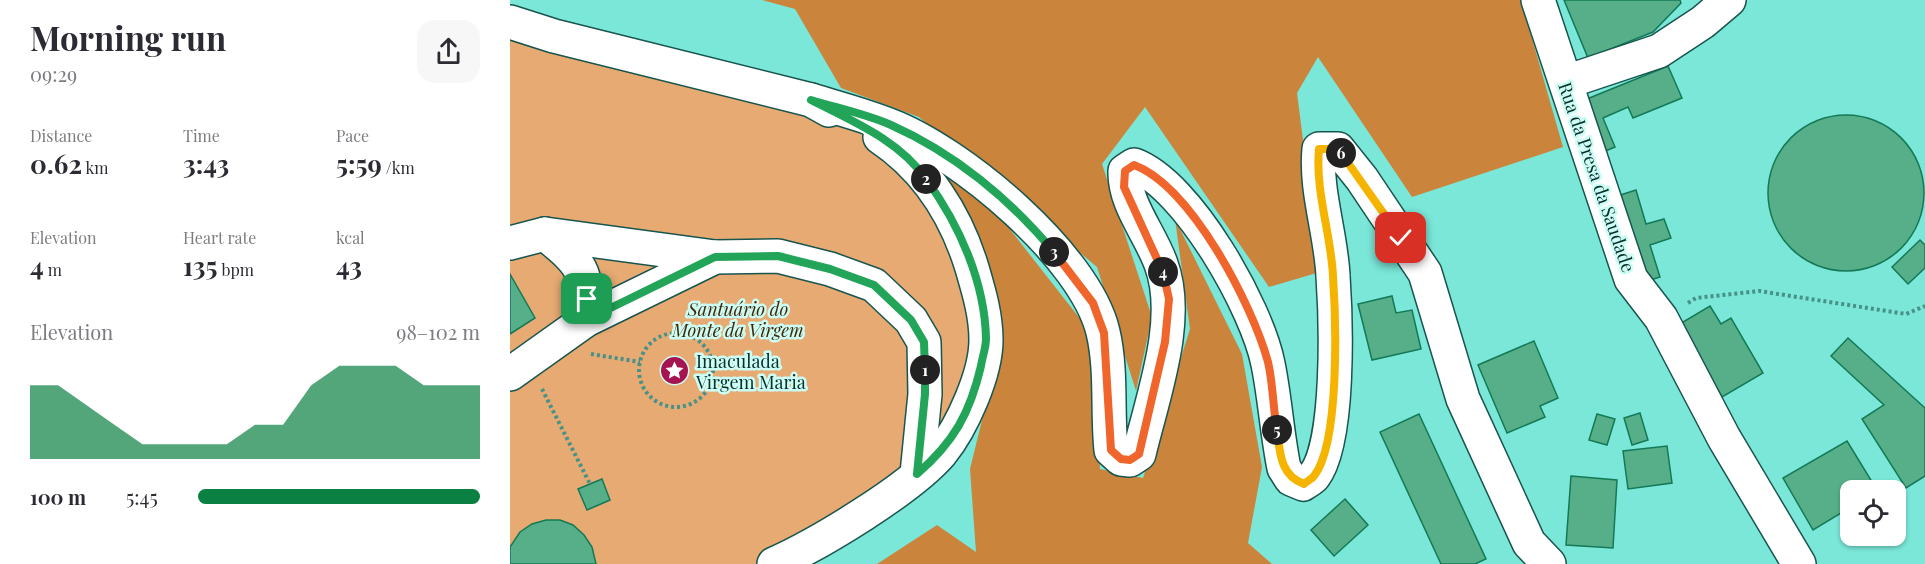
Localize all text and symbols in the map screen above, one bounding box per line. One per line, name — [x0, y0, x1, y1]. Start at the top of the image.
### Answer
text: Morning run — [30, 15, 226, 59]
button: share — [417, 20, 480, 83]
text: 09:29 — [30, 60, 77, 87]
street label: Rua da Presa da Saudade — [1553, 79, 1641, 275]
text: Distance — [30, 125, 92, 146]
text: Time — [183, 125, 220, 146]
text: Pace — [336, 125, 369, 146]
pin: 6 — [1326, 138, 1356, 168]
text: 6 — [1337, 142, 1345, 163]
text: 0.62 — [30, 146, 82, 181]
text: 3:43 — [183, 146, 229, 181]
text: 5:59 — [336, 146, 382, 181]
text: km — [82, 157, 109, 178]
text: /km — [382, 157, 415, 178]
pin: 2 — [911, 164, 941, 194]
text: 2 — [922, 168, 930, 189]
pin — [1375, 212, 1426, 263]
icon: check — [1384, 221, 1417, 254]
text: Elevation — [30, 227, 97, 248]
text: Heart rate — [183, 227, 256, 248]
text: kcal — [336, 227, 365, 248]
pin: 3 — [1039, 237, 1069, 267]
text: 3 — [1050, 241, 1058, 262]
text: 4 — [30, 248, 44, 283]
text: 135 — [183, 248, 217, 283]
text: 43 — [336, 248, 362, 283]
pin: 4 — [1148, 257, 1178, 287]
text: m — [44, 259, 62, 280]
text: bpm — [217, 259, 254, 280]
text: 4 — [1159, 261, 1167, 282]
pin — [561, 273, 612, 324]
icon: arrive — [570, 282, 603, 315]
park label: Santuário do Monte da Virgem — [671, 297, 804, 342]
text: Elevation — [30, 318, 113, 345]
text: 98–102 m — [396, 318, 480, 345]
place label: Imaculada Virgem Maria — [695, 349, 806, 394]
place icon: Imaculada Virgem Maria — [659, 355, 691, 387]
pin: 1 — [910, 355, 940, 385]
text: 1 — [922, 359, 928, 380]
pin: 5 — [1262, 415, 1292, 445]
text: 5 — [1273, 419, 1281, 440]
map controls — [1840, 480, 1906, 546]
button: locate — [1840, 480, 1906, 546]
text: 100 m — [30, 483, 86, 510]
text: 5:45 — [126, 483, 158, 510]

